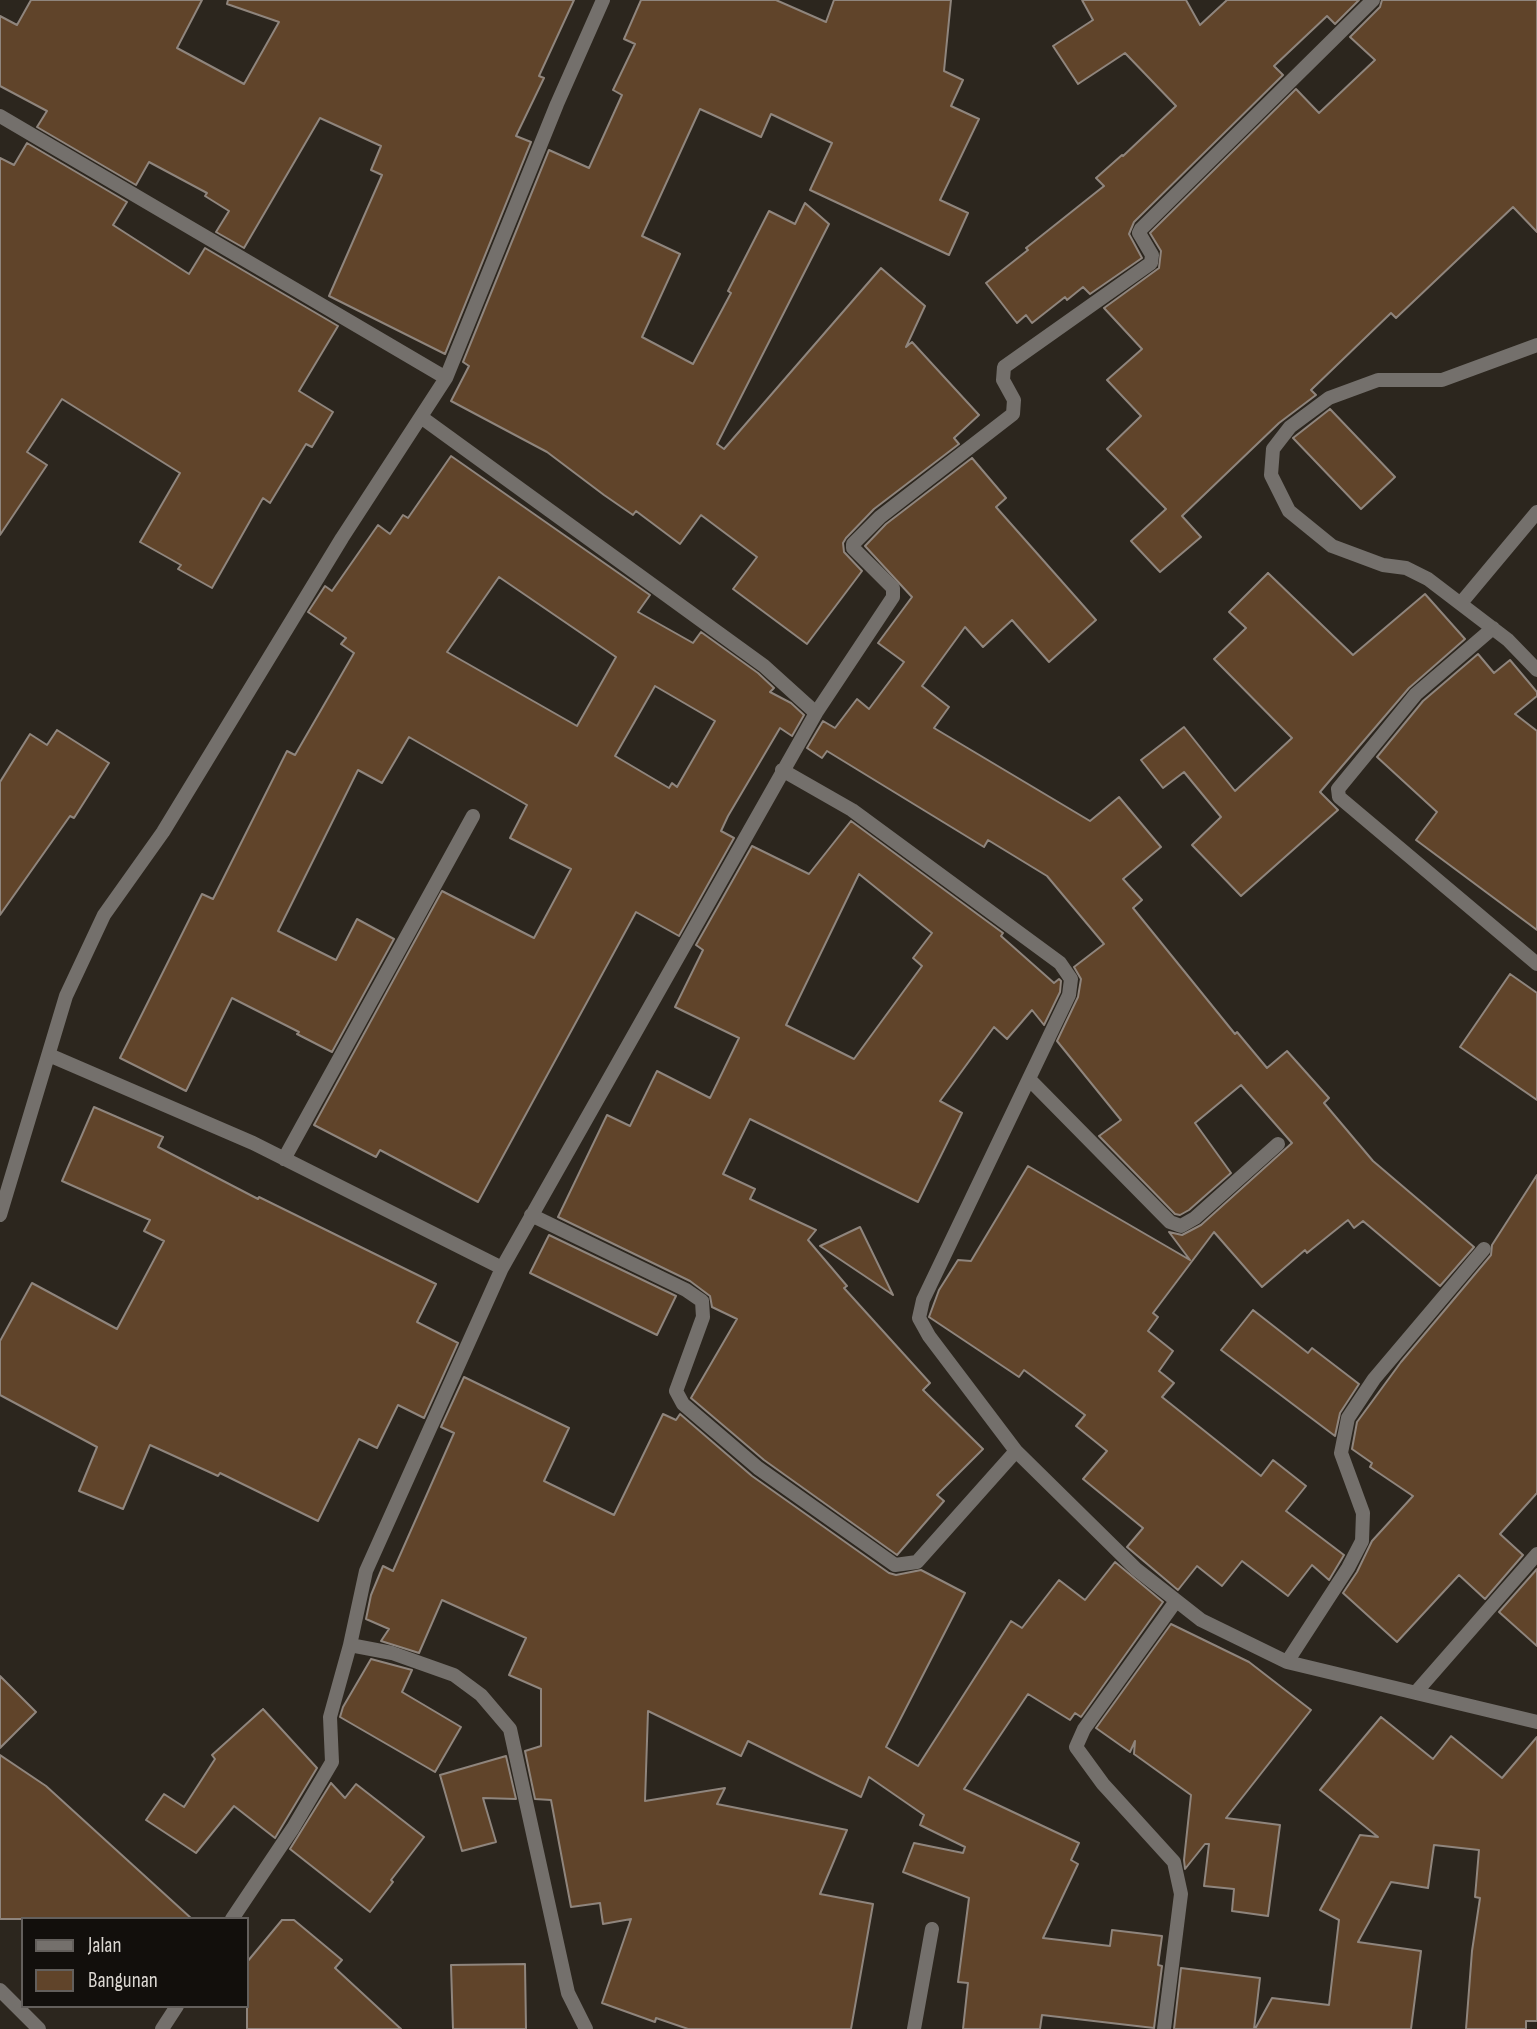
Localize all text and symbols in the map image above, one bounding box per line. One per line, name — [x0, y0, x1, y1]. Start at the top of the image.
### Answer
legend — [21, 1917, 248, 2008]
text: Jalan — [88, 1933, 121, 1958]
text: Bangunan — [88, 1968, 158, 1993]

